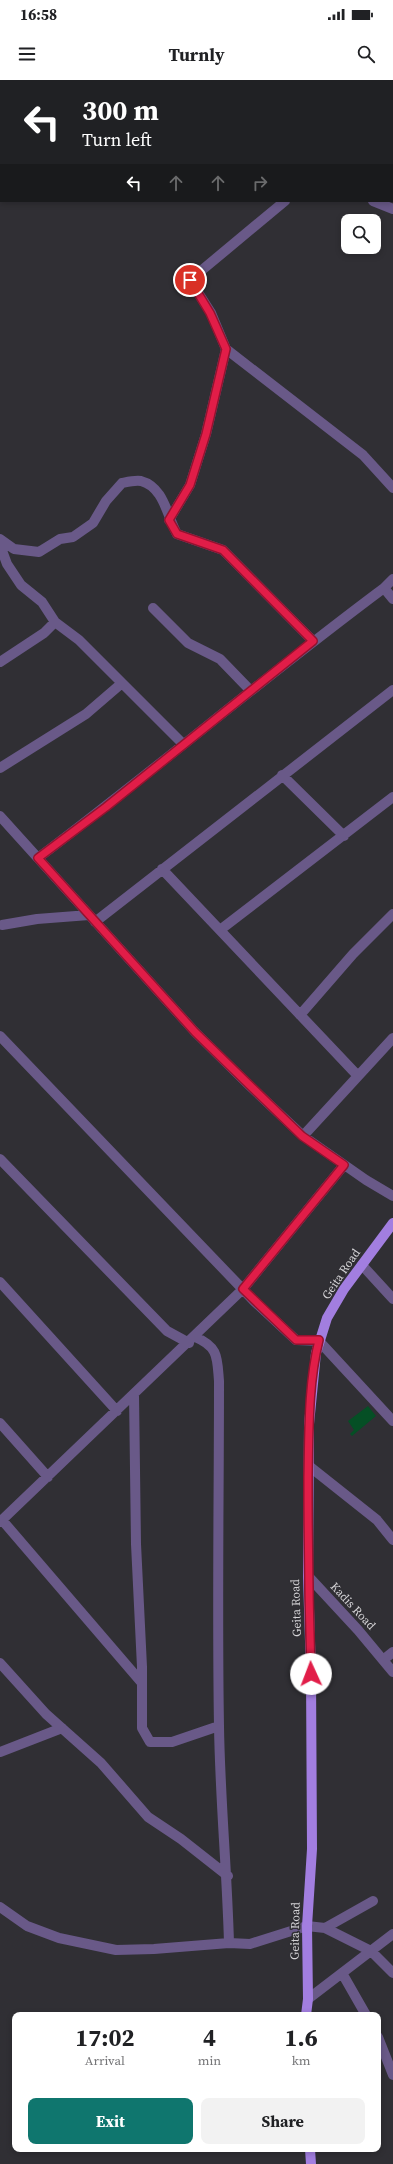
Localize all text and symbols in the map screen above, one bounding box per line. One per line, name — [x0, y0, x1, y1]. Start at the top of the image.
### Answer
text: 16:58 — [20, 4, 57, 25]
text: Turnly — [168, 42, 225, 67]
icon: menu — [16, 43, 38, 65]
icon: search — [355, 43, 377, 65]
text: 300 m — [82, 91, 159, 129]
icon: left — [16, 96, 68, 148]
text: Turn left — [82, 127, 152, 152]
icon: left — [123, 172, 145, 194]
icon: ahead — [165, 172, 187, 194]
icon: ahead — [207, 172, 229, 194]
icon: right — [249, 172, 271, 194]
map controls — [341, 214, 381, 254]
button: search — [341, 214, 381, 254]
pin — [173, 263, 207, 297]
icon: arrive — [179, 269, 201, 291]
street label: Geita Road — [318, 1245, 364, 1302]
street label: Geita Road — [287, 1579, 305, 1637]
street label: Kadis Road — [327, 1579, 379, 1633]
position arrow — [290, 1653, 332, 1695]
street label: Geita Road — [286, 1902, 304, 1960]
text: 17:02 — [75, 2021, 135, 2054]
text: 4 — [203, 2021, 216, 2054]
text: 1.6 — [285, 2021, 318, 2054]
text: Arrival — [85, 2052, 125, 2069]
text: min — [198, 2052, 221, 2069]
text: km — [292, 2052, 311, 2069]
button: Exit — [28, 2098, 193, 2144]
button: Share — [201, 2098, 365, 2144]

